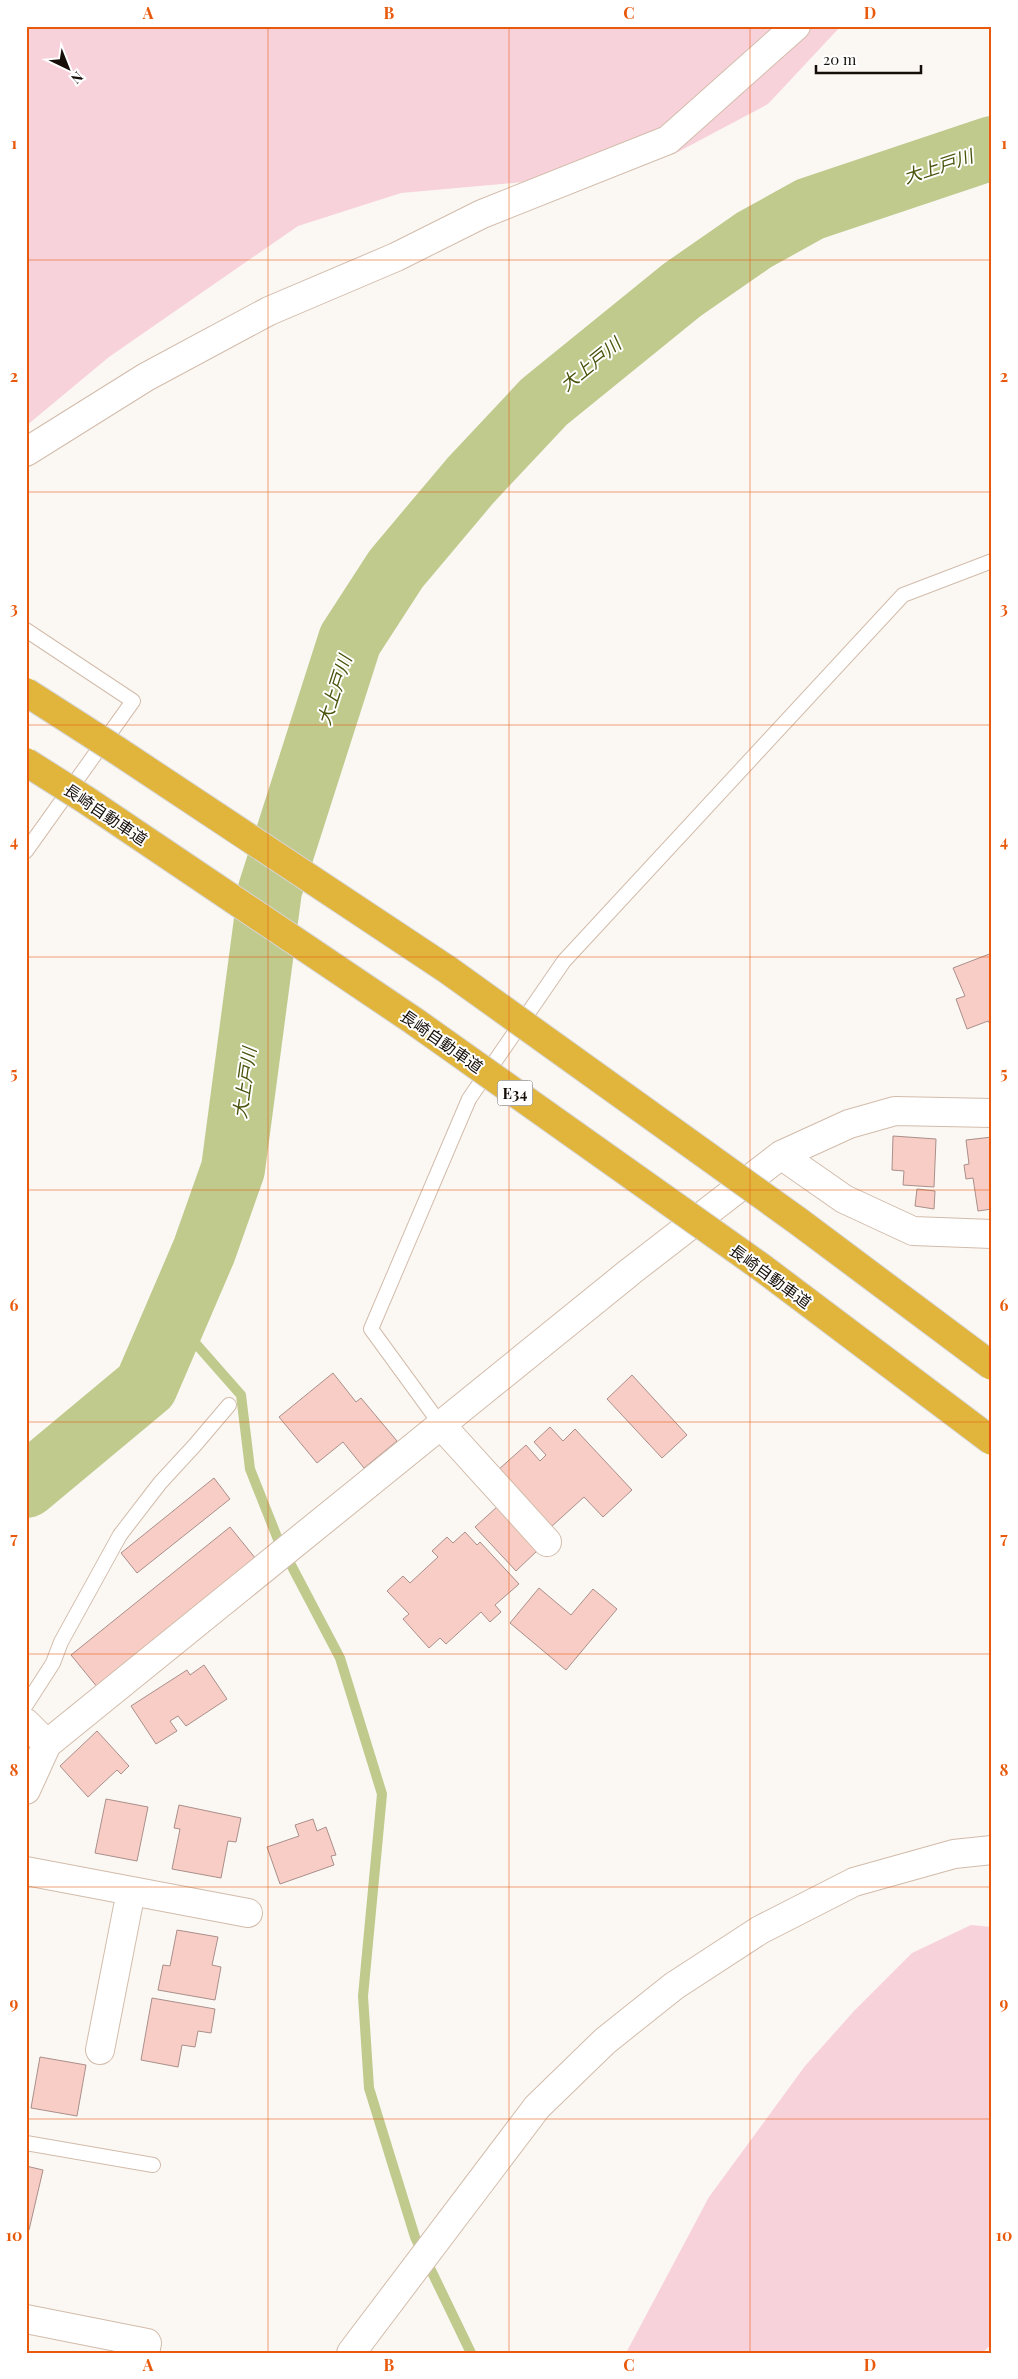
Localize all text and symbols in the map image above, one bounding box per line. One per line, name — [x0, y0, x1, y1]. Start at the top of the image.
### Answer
text: A — [142, 2, 154, 23]
text: B — [384, 2, 395, 23]
text: C — [623, 2, 635, 23]
text: D — [864, 2, 876, 23]
north arrow — [42, 42, 92, 92]
scale bar — [816, 42, 920, 74]
text: 20 m — [823, 49, 857, 69]
text: N — [67, 67, 87, 88]
text: 1 — [11, 132, 17, 153]
text: 1 — [1001, 132, 1007, 153]
water label: 大上戸川 — [900, 143, 978, 189]
water label: 大上戸川 — [554, 331, 627, 396]
text: 2 — [10, 365, 18, 386]
text: 2 — [1000, 365, 1008, 386]
text: 3 — [10, 597, 18, 618]
text: 3 — [1000, 597, 1008, 618]
water label: 大上戸川 — [311, 650, 357, 728]
street label: 長崎自動車道 — [60, 778, 152, 850]
text: 4 — [10, 830, 18, 851]
text: 4 — [1000, 830, 1008, 851]
street label: 長崎自動車道 — [397, 1005, 487, 1077]
water label: 大上戸川 — [227, 1044, 261, 1120]
text: 5 — [10, 1062, 18, 1083]
text: 5 — [1000, 1062, 1008, 1083]
road number: E34 — [498, 1080, 532, 1106]
street label: 長崎自動車道 — [726, 1239, 816, 1313]
text: 6 — [10, 1294, 19, 1315]
text: 6 — [1000, 1294, 1009, 1315]
text: 7 — [10, 1527, 18, 1548]
text: 7 — [1000, 1527, 1008, 1548]
text: 8 — [10, 1759, 19, 1780]
text: 8 — [1000, 1759, 1009, 1780]
text: 9 — [10, 1992, 19, 2013]
text: 9 — [1000, 1992, 1009, 2013]
text: 10 — [6, 2224, 22, 2245]
text: 10 — [996, 2224, 1012, 2245]
text: A — [142, 2354, 154, 2375]
text: B — [384, 2354, 395, 2375]
text: C — [623, 2354, 635, 2375]
text: D — [864, 2354, 876, 2375]

